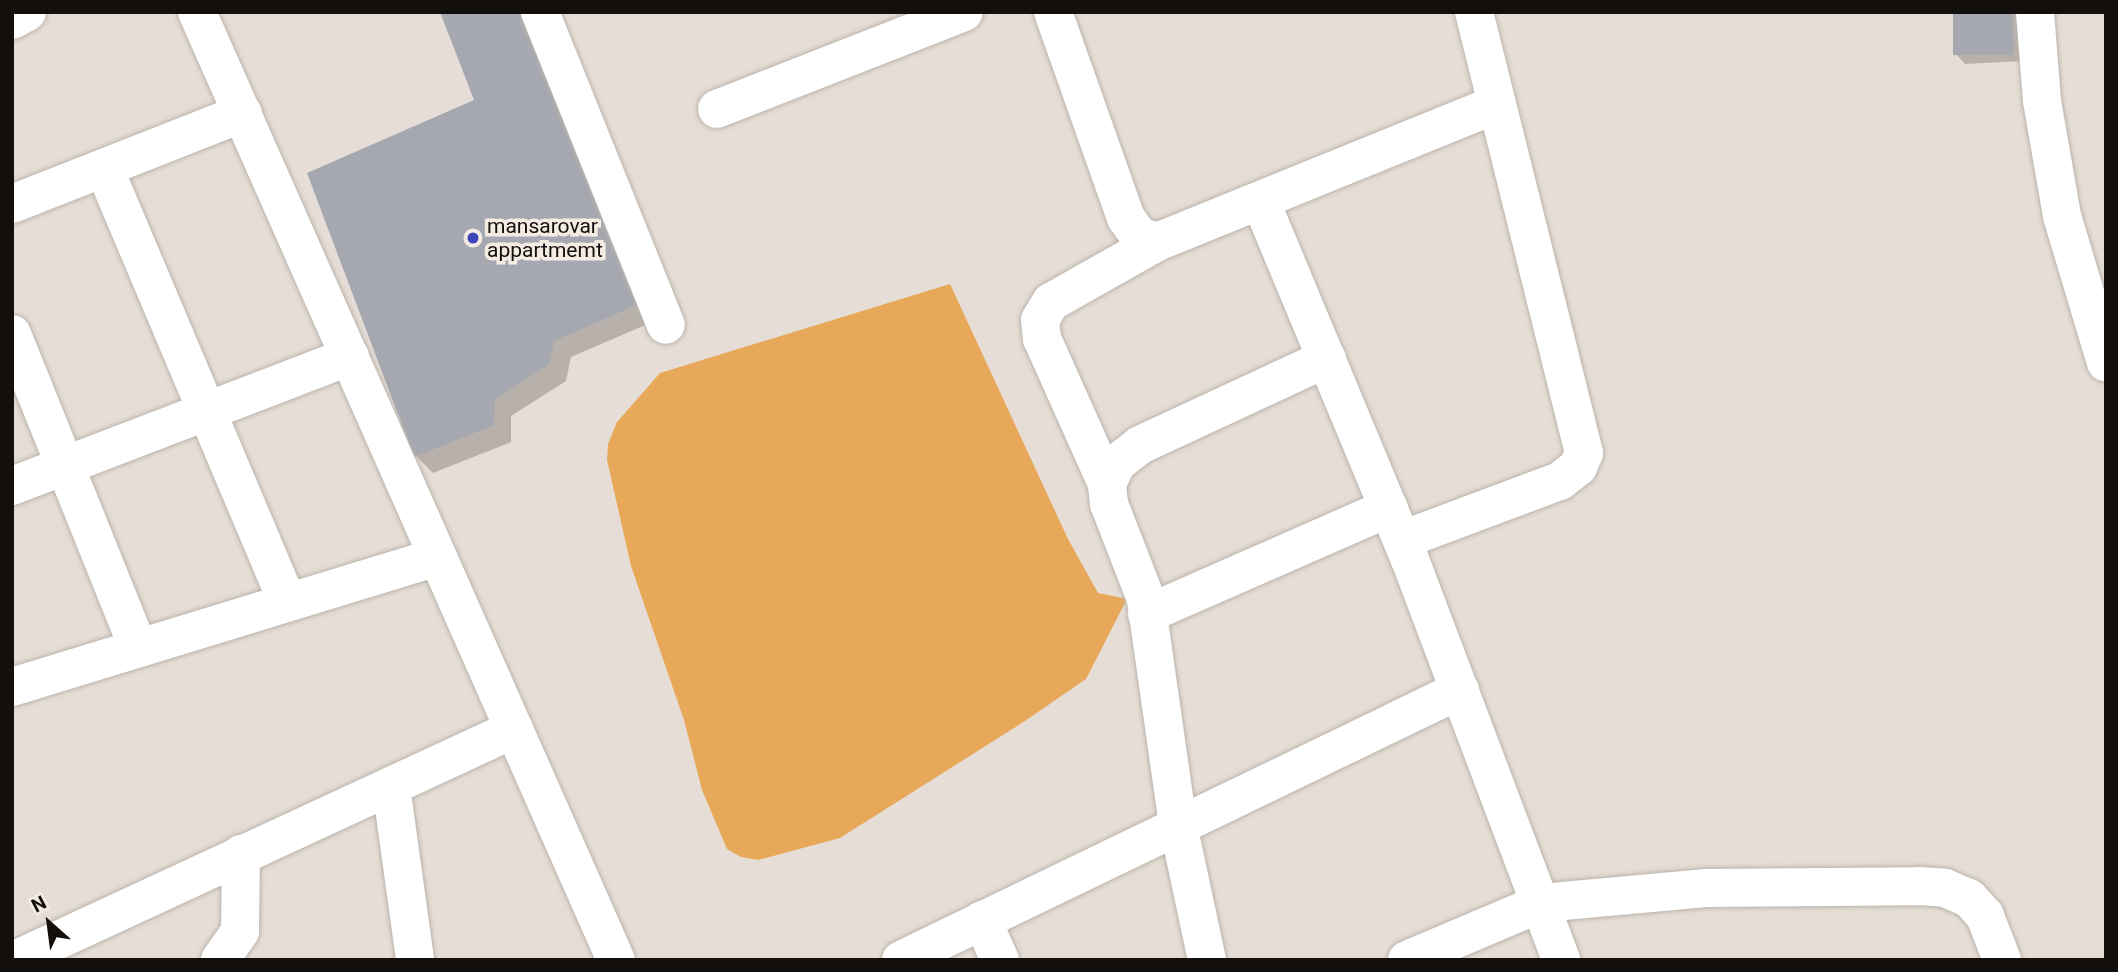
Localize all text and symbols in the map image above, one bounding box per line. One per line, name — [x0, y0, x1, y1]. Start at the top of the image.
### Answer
place label: mansarovar appartmemt — [487, 213, 603, 263]
marker: mansarovar appartmemt — [465, 230, 481, 246]
north arrow — [14, 888, 84, 958]
text: N — [28, 891, 50, 917]

